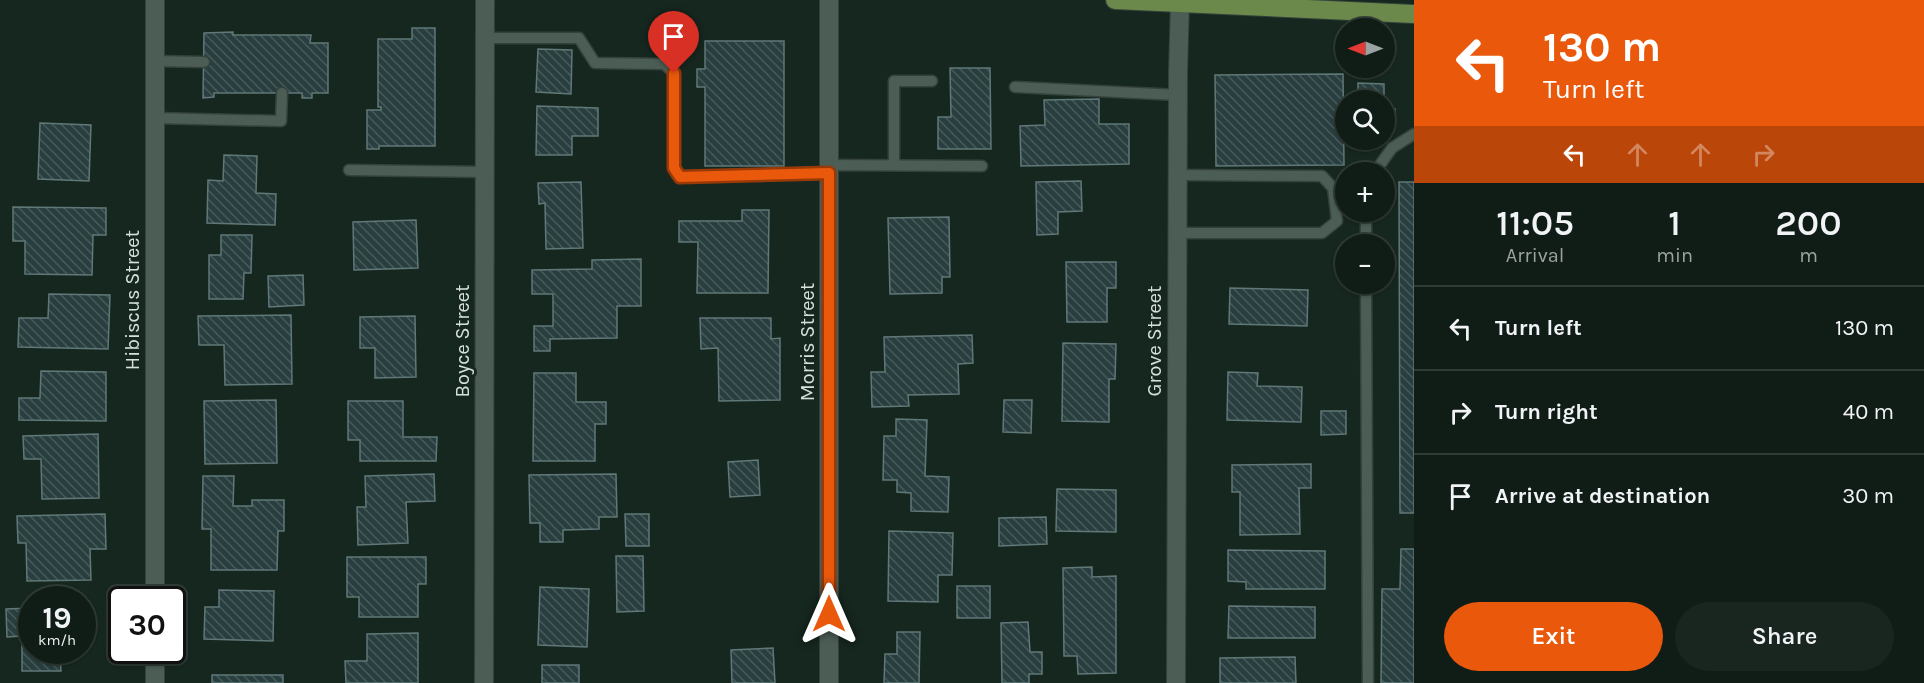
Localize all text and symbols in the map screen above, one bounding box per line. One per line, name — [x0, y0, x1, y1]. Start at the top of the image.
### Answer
pin — [648, 11, 699, 73]
north arrow — [1335, 18, 1395, 78]
map controls — [1335, 18, 1395, 294]
icon: arrive — [657, 20, 690, 53]
text: 130 m — [1543, 22, 1661, 72]
icon: left — [1444, 24, 1522, 102]
text: Turn left — [1543, 73, 1644, 105]
button: search — [1335, 90, 1395, 150]
icon: left — [1558, 138, 1591, 171]
icon: ahead — [1621, 138, 1654, 171]
icon: ahead — [1684, 138, 1717, 171]
icon: right — [1747, 138, 1780, 171]
button: + — [1335, 162, 1395, 222]
text: 11:05 — [1496, 202, 1574, 244]
text: 1 — [1668, 202, 1681, 244]
text: 200 — [1775, 202, 1842, 244]
street label: Hibiscus Street — [121, 229, 144, 370]
button: − — [1335, 234, 1395, 294]
text: Arrival — [1506, 244, 1564, 267]
text: min — [1656, 244, 1693, 267]
text: m — [1799, 244, 1818, 267]
street label: Morris Street — [796, 282, 819, 401]
street label: Boyce Street — [451, 284, 474, 397]
street label: Grove Street — [1143, 285, 1166, 397]
icon: left — [1444, 312, 1477, 345]
text: Turn left — [1495, 315, 1582, 341]
text: 130 m — [1835, 315, 1894, 341]
icon: right — [1444, 396, 1477, 429]
text: Turn right — [1495, 399, 1598, 425]
text: 40 m — [1843, 399, 1894, 425]
icon: arrive — [1444, 480, 1477, 513]
text: Arrive at destination — [1495, 483, 1710, 509]
text: 30 m — [1842, 483, 1894, 509]
position arrow — [797, 582, 861, 646]
speed limit sign: 30 — [108, 586, 186, 664]
text: 19 — [42, 600, 71, 636]
button: Exit — [1444, 602, 1663, 671]
button: Share — [1675, 602, 1894, 671]
text: km/h — [38, 631, 76, 649]

